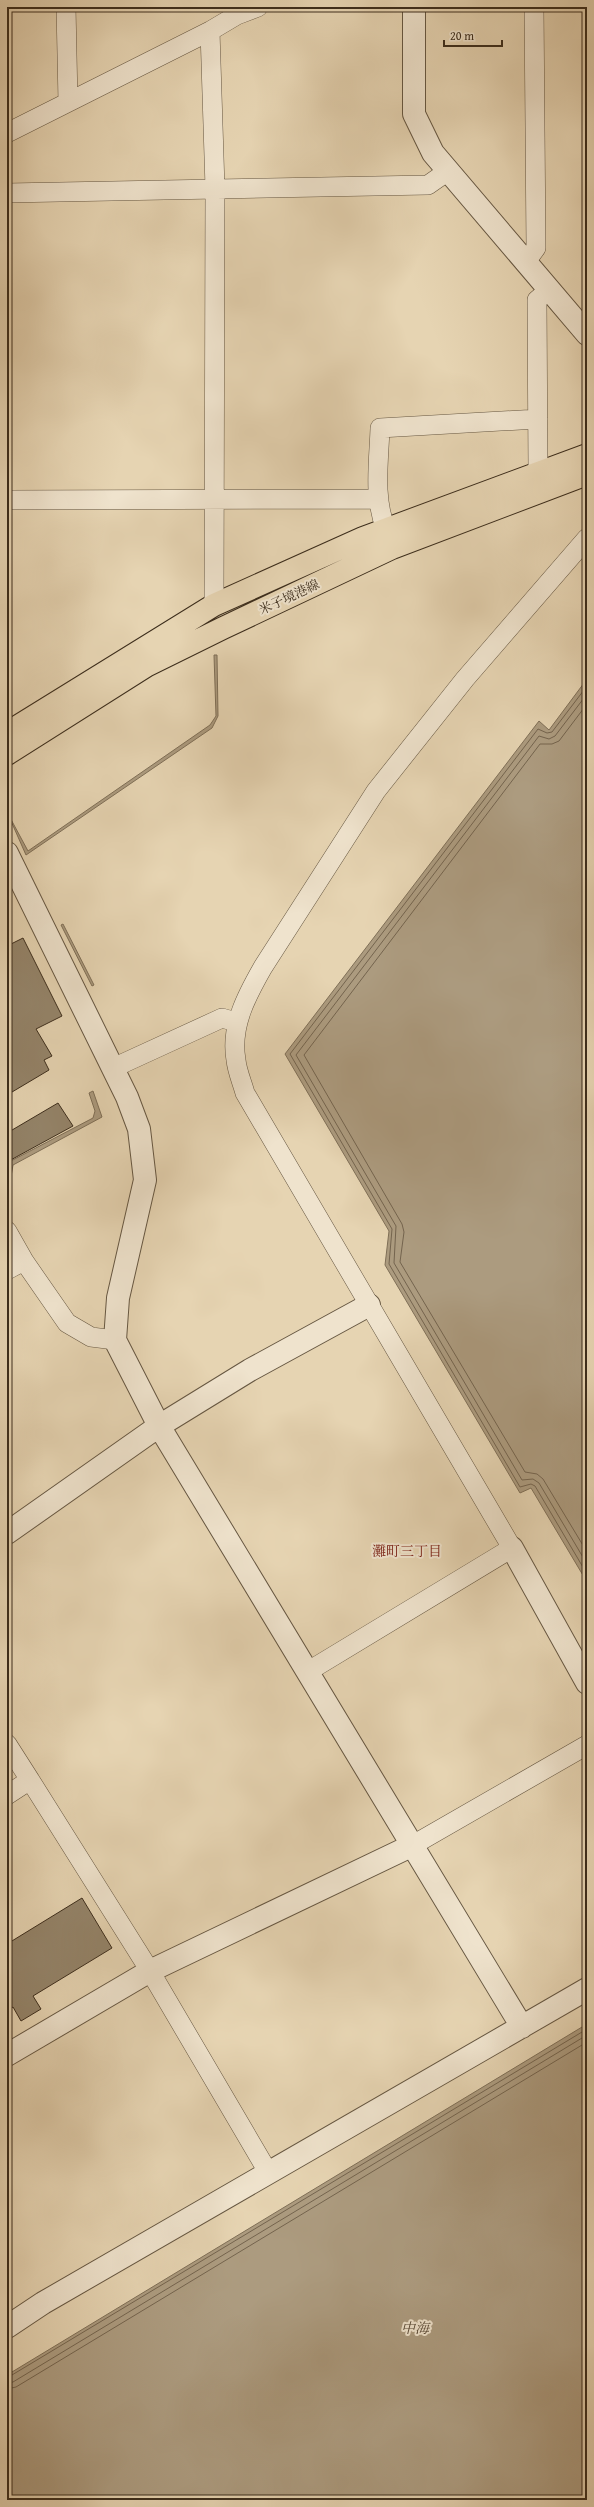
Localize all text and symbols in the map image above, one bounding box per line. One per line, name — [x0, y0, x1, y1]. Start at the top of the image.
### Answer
scale bar — [444, 22, 502, 48]
text: 20 m — [450, 27, 474, 44]
street label: 米子境港線 — [256, 575, 322, 619]
district label: 灘町三丁目 — [372, 1541, 442, 1561]
water label: 中海 — [401, 2318, 431, 2338]

